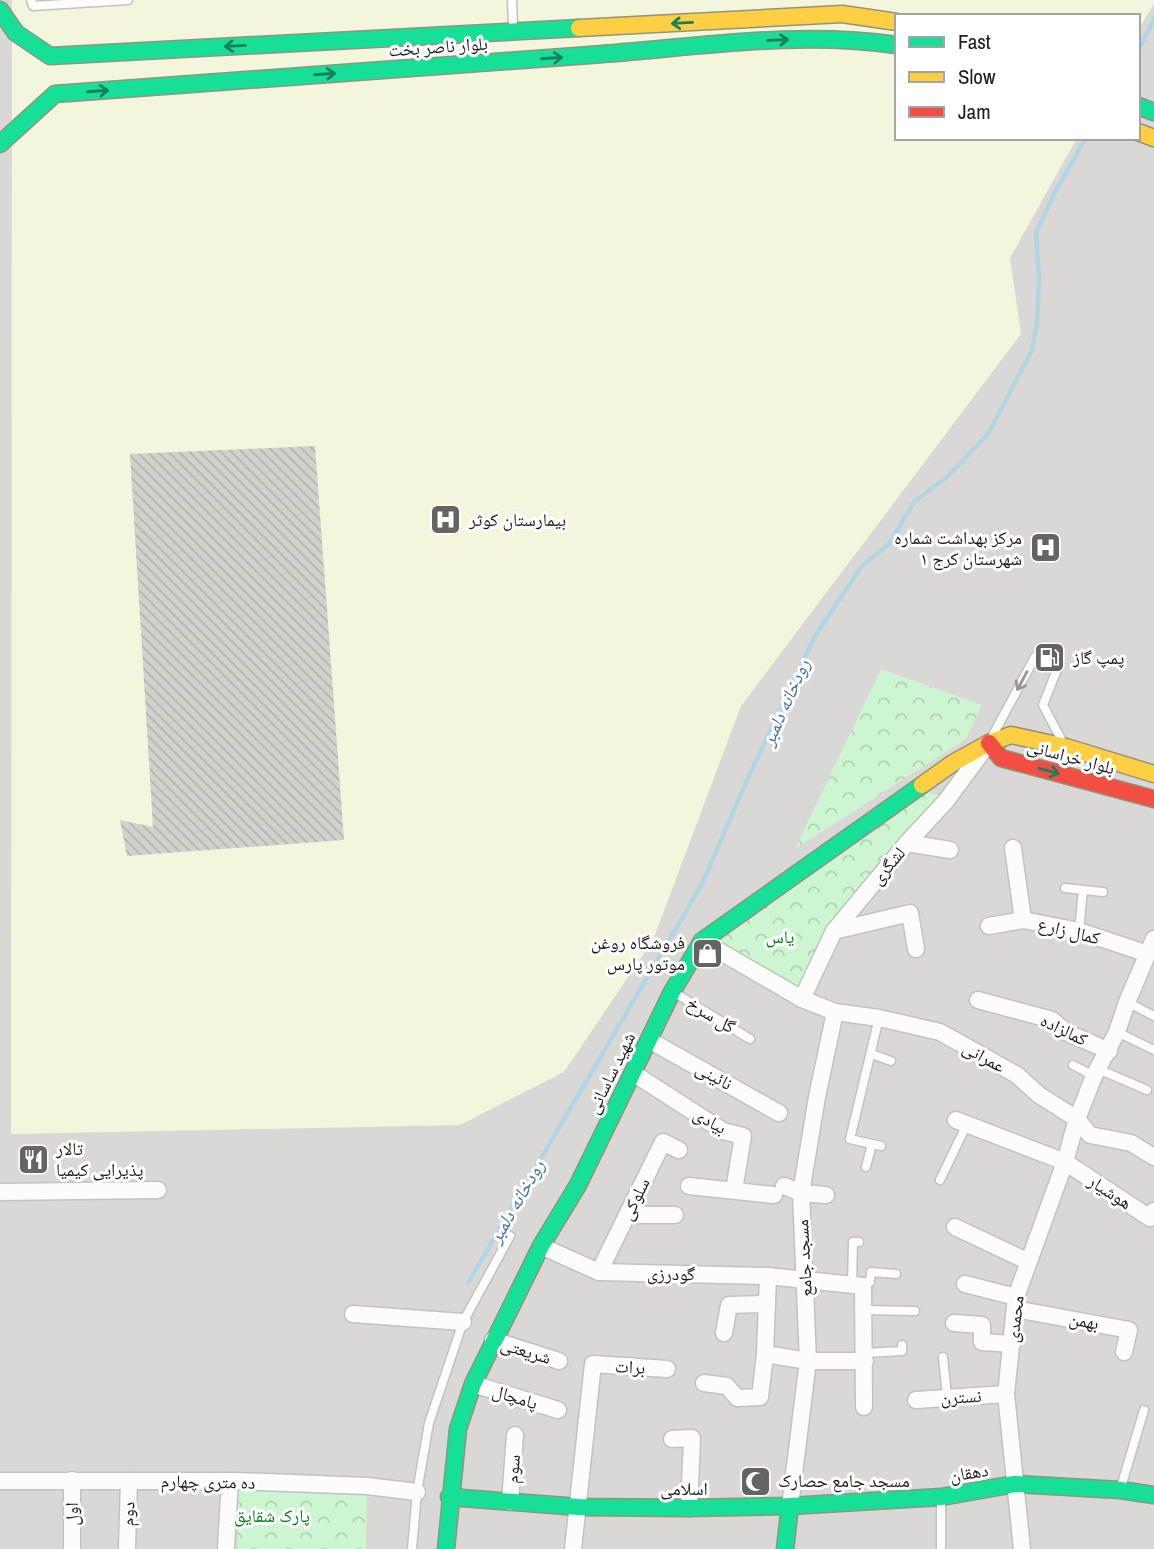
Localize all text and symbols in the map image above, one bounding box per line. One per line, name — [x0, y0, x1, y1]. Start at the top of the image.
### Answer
legend — [895, 14, 1140, 140]
one-way arrow — [671, 16, 694, 29]
text: Fast — [958, 27, 991, 56]
street label: بلوار ناصر بخت — [387, 31, 489, 62]
one-way arrow — [767, 33, 790, 46]
one-way arrow — [224, 40, 247, 53]
one-way arrow — [540, 51, 563, 64]
text: Slow — [958, 62, 996, 91]
one-way arrow — [313, 67, 335, 80]
one-way arrow — [86, 84, 109, 97]
text: Jam — [958, 97, 991, 126]
hospital icon: بیمارستان کوثر — [429, 503, 463, 537]
place label: بیمارستان کوثر — [468, 507, 566, 532]
place label: مرکز بهداشت شماره ۱ شهرستان کرج — [894, 525, 1022, 571]
hospital icon: مرکز بهداشت شماره ۱ شهرستان کرج — [1028, 531, 1062, 565]
fuel station icon: پمپ گاز — [1033, 641, 1067, 675]
place label: پمپ گاز — [1072, 645, 1124, 670]
water label: رودخانه دلمبر — [754, 655, 816, 751]
one-way arrow — [1015, 670, 1028, 691]
street label: بلوار خراسانی — [1025, 733, 1118, 780]
one-way arrow — [1037, 765, 1059, 778]
street label: لشگری — [864, 841, 911, 890]
street label: کمال زارع — [1035, 911, 1103, 950]
park label: یاس — [766, 924, 794, 949]
place label: فروشگاه روغن موتور پارس — [591, 930, 685, 976]
shop icon: فروشگاه روغن موتور پارس — [691, 936, 725, 970]
street label: گل سرخ — [682, 990, 741, 1039]
street label: کمالزاده — [1036, 1007, 1092, 1052]
street label: شهید ساسانی — [580, 1028, 641, 1118]
street label: عمرانی — [958, 1035, 1010, 1079]
street label: نائینی — [691, 1055, 737, 1096]
street label: بیادی — [689, 1101, 731, 1140]
place label: تالار پذیرایی کیمیا — [55, 1136, 144, 1182]
restaurant icon: تالار پذیرایی کیمیا — [16, 1142, 50, 1176]
water label: رودخانه دلمبر — [481, 1155, 550, 1249]
street label: هوشیار — [1083, 1168, 1137, 1215]
street label: سلوکی — [614, 1173, 656, 1224]
street label: مسجد جامع — [789, 1219, 818, 1297]
street label: گودرزی — [647, 1261, 696, 1286]
street label: محمدی — [999, 1294, 1030, 1344]
street label: بهمن — [1067, 1306, 1101, 1335]
street label: شریعتی — [498, 1331, 554, 1370]
street label: برات — [614, 1353, 646, 1380]
street label: پامچال — [489, 1378, 541, 1415]
street label: نسترن — [940, 1383, 982, 1410]
street label: سوم — [499, 1454, 526, 1484]
street label: دهقان — [948, 1457, 990, 1488]
mosque icon: مسجد جامع حصارک — [738, 1464, 772, 1498]
street label: ده متری چهارم — [160, 1468, 256, 1495]
place label: مسجد جامع حصارک — [778, 1468, 910, 1493]
street label: اسلامی — [660, 1476, 708, 1501]
street label: دوم — [115, 1501, 140, 1527]
street label: اول — [59, 1502, 84, 1526]
park label: پارک شقایق — [234, 1503, 310, 1528]

